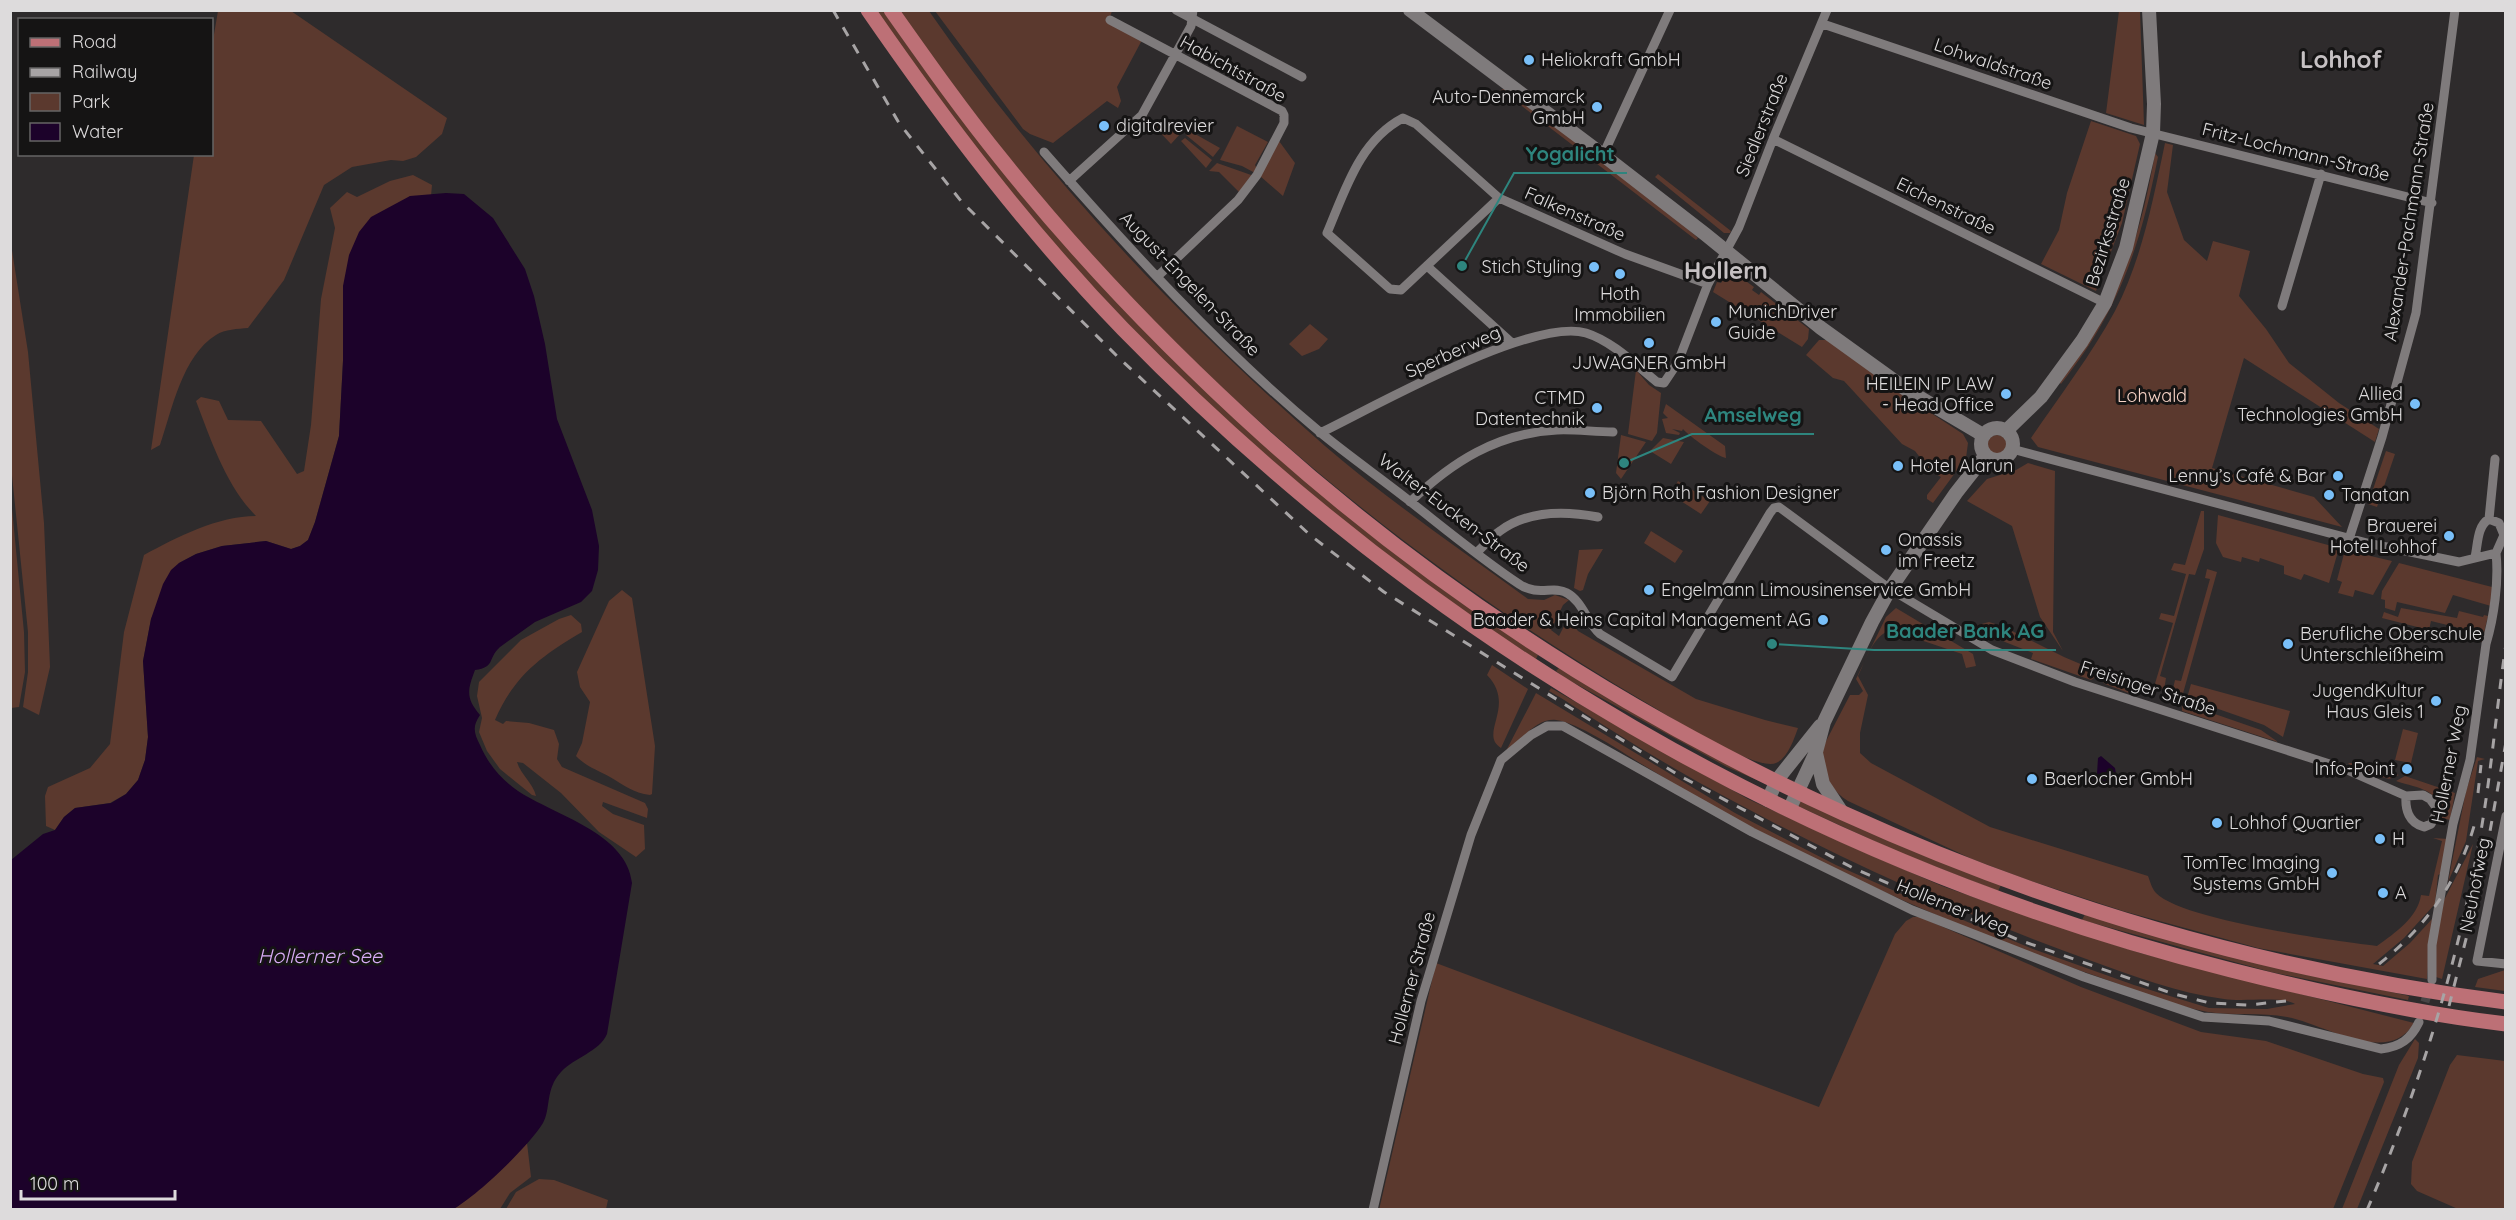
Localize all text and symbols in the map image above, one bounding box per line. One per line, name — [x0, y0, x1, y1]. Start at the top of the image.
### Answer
legend — [18, 18, 213, 156]
text: Road — [72, 30, 117, 53]
street label: Habichtstraße — [1176, 30, 1290, 107]
street label: Lohwaldstraße — [1931, 33, 2055, 94]
district label: Lohhof — [2300, 44, 2383, 74]
place label: Heliokraft GmbH — [1541, 48, 1681, 71]
marker: Heliokraft GmbH — [1522, 53, 1536, 67]
text: Railway — [72, 60, 138, 83]
street label: Siedlerstraße — [1730, 70, 1793, 180]
place label: Auto-Dennemarck GmbH — [1432, 85, 1585, 129]
text: Park — [72, 90, 110, 113]
marker: Auto-Dennemarck GmbH — [1590, 100, 1604, 114]
street label: Alexander-Pachmann-Straße — [2378, 101, 2439, 343]
place label: digitalrevier — [1116, 114, 1214, 137]
street label: Fritz-Lochmann-Straße — [2200, 117, 2392, 186]
marker: digitalrevier — [1097, 119, 1111, 133]
text: Water — [72, 120, 123, 143]
callout: Yogalicht — [1514, 135, 1627, 173]
text: Yogalicht — [1525, 141, 1615, 166]
street label: Eichenstraße — [1893, 172, 2000, 239]
street label: Bezirksstraße — [2080, 175, 2135, 289]
street label: Falkenstraße — [1521, 181, 1629, 246]
street label: August-Engelen-Straße — [1115, 206, 1266, 361]
place label: Stich Styling — [1481, 255, 1582, 278]
district label: Hollern — [1684, 255, 1768, 285]
marker: Stich Styling — [1587, 260, 1601, 274]
marker: Hoth Immobilien — [1613, 267, 1627, 281]
place label: Hoth Immobilien — [1574, 282, 1666, 326]
place label: MunichDriver Guide — [1728, 300, 1837, 344]
marker: MunichDriver Guide — [1709, 315, 1723, 329]
street label: Sperberweg — [1402, 320, 1504, 383]
marker: JJWAGNER GmbH — [1642, 336, 1656, 350]
place label: JJWAGNER GmbH — [1572, 351, 1726, 374]
place label: HEILEIN IP LAW - Head Office — [1866, 372, 1994, 416]
place label: Allied Technologies GmbH — [2237, 382, 2403, 426]
park label: Lohwald — [2117, 384, 2187, 407]
place label: CTMD Datentechnik — [1475, 386, 1585, 430]
marker: HEILEIN IP LAW - Head Office — [1999, 387, 2013, 401]
callout: Amselweg — [1692, 396, 1814, 434]
marker: Allied Technologies GmbH — [2408, 397, 2422, 411]
marker: CTMD Datentechnik — [1590, 401, 1604, 415]
text: Amselweg — [1704, 402, 1802, 427]
street label: Walter-Eucken-Straße — [1374, 448, 1535, 577]
place label: Hotel Alarun — [1910, 454, 2013, 477]
marker: Hotel Alarun — [1891, 459, 1905, 473]
place label: Lenny’s Café & Bar — [2168, 464, 2326, 487]
marker: Lenny’s Café & Bar — [2331, 469, 2345, 483]
place label: Björn Roth Fashion Designer — [1602, 481, 1840, 504]
place label: Tanatan — [2341, 483, 2410, 506]
marker: Björn Roth Fashion Designer — [1583, 486, 1597, 500]
marker: Tanatan — [2322, 488, 2336, 502]
place label: Brauerei Hotel Lohhof — [2330, 514, 2438, 558]
place label: Onassis im Freetz — [1898, 528, 1975, 572]
marker: Brauerei Hotel Lohhof — [2442, 529, 2456, 543]
marker: Onassis im Freetz — [1879, 543, 1893, 557]
place label: Engelmann Limousinenservice GmbH — [1661, 578, 1971, 601]
marker: Engelmann Limousinenservice GmbH — [1642, 583, 1656, 597]
place label: Baader & Heins Capital Management AG — [1473, 608, 1811, 631]
callout: Baader Bank AG — [1874, 612, 2056, 650]
marker: Baader & Heins Capital Management AG — [1816, 613, 1830, 627]
text: Baader Bank AG — [1886, 618, 2044, 643]
place label: Berufliche Oberschule Unterschleißheim — [2300, 622, 2482, 666]
marker: Berufliche Oberschule Unterschleißheim — [2281, 637, 2295, 651]
street label: Freisinger Straße — [2078, 655, 2219, 720]
place label: JugendKultur Haus Gleis 1 — [2312, 679, 2424, 723]
marker: JugendKultur Haus Gleis 1 — [2429, 694, 2443, 708]
street label: Hollerner Weg — [2426, 703, 2471, 825]
place label: Info-Point — [2315, 757, 2395, 780]
marker: Info-Point — [2400, 762, 2414, 776]
place label: Baerlocher GmbH — [2044, 767, 2193, 790]
marker: Baerlocher GmbH — [2025, 772, 2039, 786]
place label: Lohhof Quartier — [2229, 811, 2361, 834]
marker: Lohhof Quartier — [2210, 816, 2224, 830]
place label: H — [2392, 827, 2405, 850]
marker: H — [2373, 832, 2387, 846]
street label: Neuhofweg — [2454, 836, 2495, 934]
place label: TomTec Imaging Systems GmbH — [2183, 851, 2320, 895]
marker: TomTec Imaging Systems GmbH — [2325, 866, 2339, 880]
street label: Hollerner Weg — [1893, 873, 2013, 940]
place label: A — [2395, 881, 2407, 904]
marker: A — [2376, 886, 2390, 900]
street label: Hollerner Straße — [1383, 909, 1440, 1047]
water label: Hollerner See — [258, 943, 383, 968]
scale bar — [21, 1163, 176, 1201]
text: 100 m — [30, 1172, 79, 1195]

